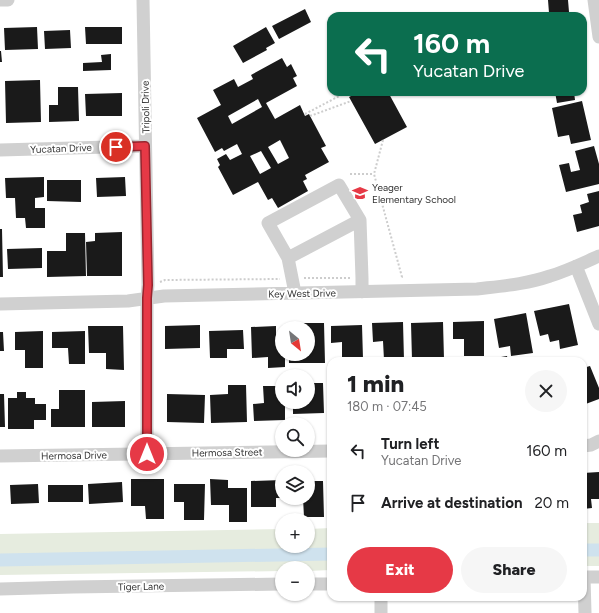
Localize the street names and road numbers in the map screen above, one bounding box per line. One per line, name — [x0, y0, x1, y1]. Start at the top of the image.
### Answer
street label: Tripoli Drive — [139, 80, 152, 133]
street label: Yucatan Drive — [30, 141, 93, 156]
street label: Key West Drive — [268, 286, 337, 301]
street label: Hermosa Street — [191, 445, 263, 460]
street label: Hermosa Drive — [41, 448, 108, 463]
street label: Tiger Lane — [118, 580, 165, 593]

